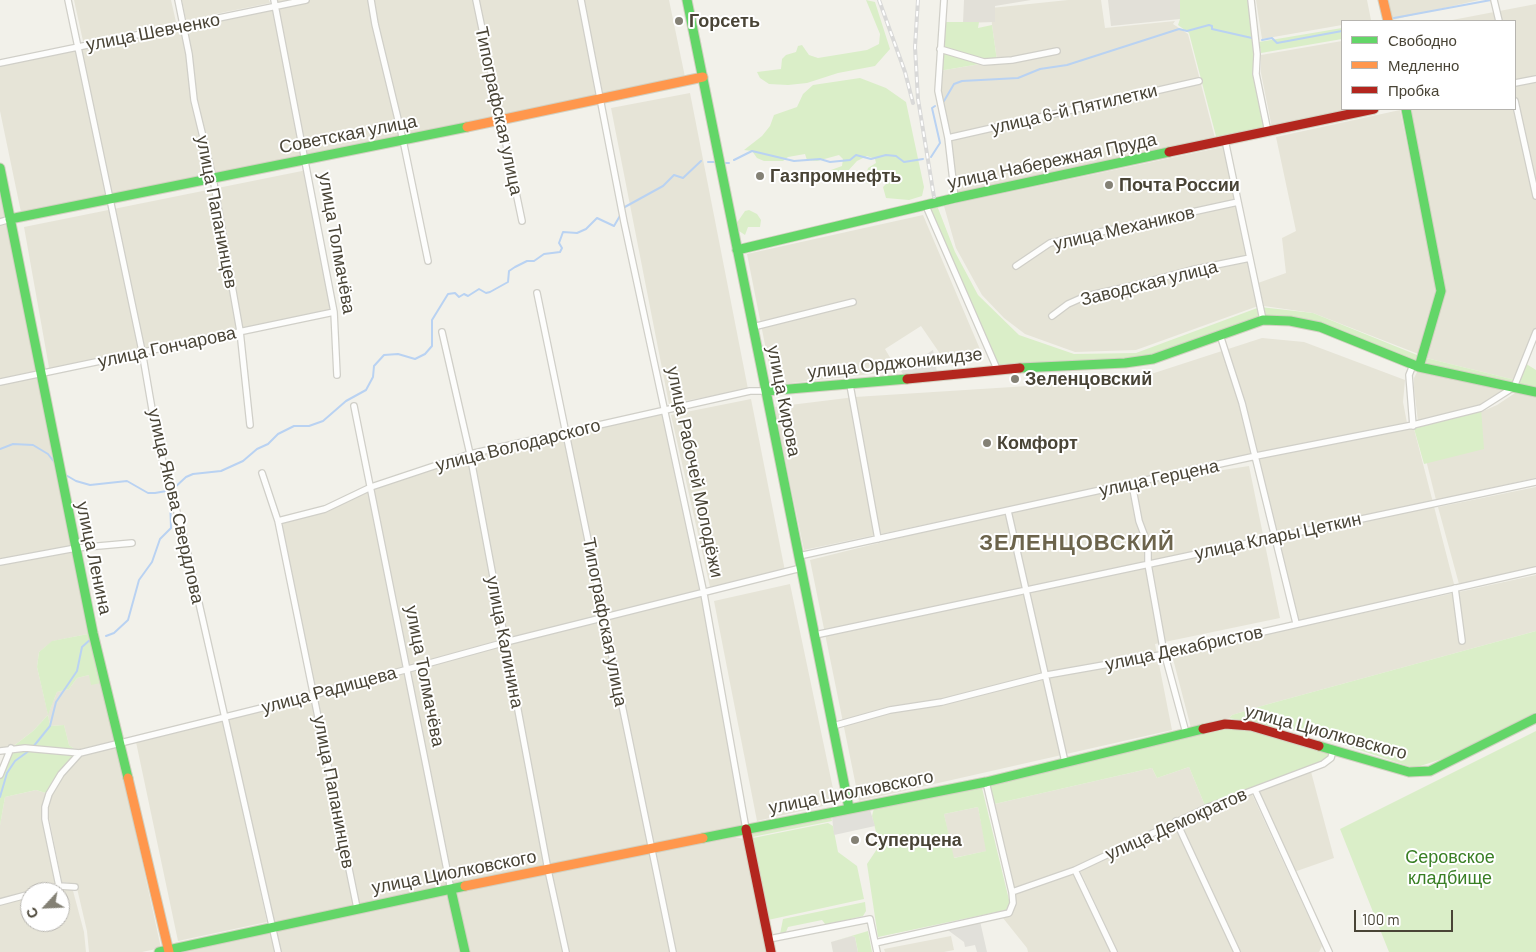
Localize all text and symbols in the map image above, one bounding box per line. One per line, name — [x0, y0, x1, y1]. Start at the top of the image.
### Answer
street label: улица Шевченко — [84, 8, 222, 56]
place label: Горсеть — [689, 10, 760, 32]
marker: Горсеть — [673, 15, 685, 27]
legend — [1341, 20, 1516, 110]
street label: Типографская улица — [471, 25, 527, 197]
text: Свободно — [1388, 31, 1457, 49]
text: Медленно — [1388, 56, 1459, 74]
street label: улица 6-й Пятилетки — [989, 79, 1159, 139]
text: Пробка — [1388, 81, 1439, 99]
street label: Советская улица — [277, 110, 419, 158]
street label: улица Набережная Пруда — [946, 128, 1158, 194]
street label: улица Папанинцев — [192, 134, 242, 290]
place label: Газпромнефть — [770, 165, 901, 187]
street label: улица Толмачёва — [314, 170, 360, 316]
marker: Газпромнефть — [754, 170, 766, 182]
place label: Почта России — [1119, 174, 1240, 196]
marker: Почта России — [1103, 179, 1115, 191]
street label: улица Механиков — [1051, 201, 1197, 255]
street label: Заводская улица — [1078, 256, 1220, 310]
street label: улица Гончарова — [96, 322, 238, 372]
street label: улица Кирова — [763, 343, 805, 459]
street label: улица Орджоникидзе — [806, 343, 984, 383]
street label: улица Рабочей Молодёжи — [662, 365, 728, 579]
place label: Зеленцовский — [1025, 368, 1152, 390]
marker: Зеленцовский — [1009, 373, 1021, 385]
street label: улица Якова Свердлова — [143, 406, 209, 606]
street label: улица Володарского — [433, 414, 603, 476]
place label: Комфорт — [997, 432, 1078, 454]
marker: Комфорт — [981, 437, 993, 449]
street label: улица Герцена — [1097, 455, 1221, 501]
street label: улица Ленина — [71, 500, 117, 616]
street label: улица Клары Цеткин — [1193, 508, 1363, 564]
district label: ЗЕЛЕНЦОВСКИЙ — [978, 530, 1176, 556]
street label: Типографская улица — [578, 536, 632, 708]
street label: улица Калинина — [482, 574, 528, 710]
street label: улица Толмачёва — [401, 603, 449, 749]
street label: улица Декабристов — [1103, 621, 1265, 675]
street label: улица Радищева — [259, 662, 399, 718]
street label: улица Циолковского — [1242, 700, 1410, 764]
street label: улица Папанинцев — [309, 714, 359, 870]
street label: улица Циолковского — [767, 765, 935, 819]
street label: улица Демократов — [1102, 783, 1250, 865]
place label: Суперцена — [865, 829, 962, 851]
marker: Суперцена — [849, 834, 861, 846]
street label: улица Циолковского — [370, 845, 538, 899]
park label: Серовское кладбище — [1405, 846, 1495, 889]
north arrow — [20, 882, 70, 932]
scale bar — [1356, 900, 1455, 932]
text: С — [22, 905, 42, 921]
text: 100 m — [1362, 910, 1400, 928]

